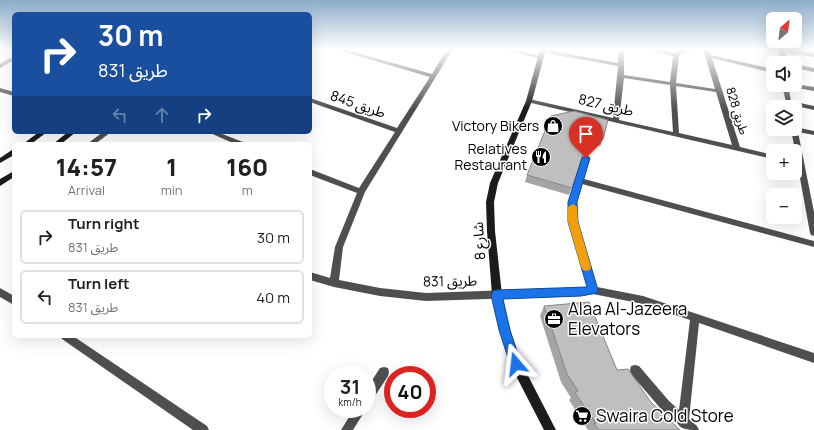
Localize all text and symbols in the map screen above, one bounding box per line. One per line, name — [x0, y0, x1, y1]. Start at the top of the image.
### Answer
north arrow — [766, 12, 802, 48]
map controls — [766, 12, 802, 224]
text: 30 m — [98, 16, 163, 54]
icon: right — [32, 28, 84, 80]
button: sound — [766, 56, 802, 92]
text: طريق 831 — [98, 58, 168, 82]
street label: طريق 845 — [328, 85, 388, 123]
street label: طريق 828 — [722, 85, 753, 137]
street label: طريق 827 — [576, 89, 636, 121]
button: layers — [766, 100, 802, 136]
icon: left — [109, 104, 131, 126]
icon: ahead — [151, 104, 173, 126]
icon: right — [193, 104, 215, 126]
shop icon: Victory Bikers — [542, 115, 564, 137]
place label: Victory Bikers — [452, 116, 539, 135]
pin — [569, 117, 603, 158]
icon: arrive — [575, 123, 597, 145]
place label: Relatives Restaurant — [454, 139, 527, 174]
button: + — [766, 144, 802, 180]
restaurant icon: Relatives Restaurant — [530, 146, 552, 168]
text: 14:57 — [56, 150, 117, 183]
text: 1 — [166, 150, 177, 183]
text: 160 — [226, 150, 268, 183]
text: Arrival — [68, 181, 105, 199]
text: min — [161, 181, 183, 199]
text: m — [242, 181, 253, 199]
button: − — [766, 188, 802, 224]
text: Turn right — [68, 213, 139, 234]
street label: شارع 8 — [468, 221, 491, 261]
icon: right — [34, 226, 56, 248]
text: 30 m — [257, 227, 290, 248]
text: طريق 831 — [68, 238, 118, 256]
street label: طريق 831 — [423, 271, 477, 291]
text: Turn left — [68, 273, 130, 294]
icon: left — [34, 286, 56, 308]
text: 40 m — [256, 287, 290, 308]
place label: Alaa Al-Jazeera Elevators — [568, 297, 687, 340]
text: طريق 831 — [68, 298, 118, 316]
office icon: Alaa Al-Jazeera Elevators — [543, 308, 565, 330]
position arrow — [495, 343, 537, 385]
speed limit sign: 40 — [384, 366, 436, 418]
text: 31 — [340, 373, 360, 400]
text: km/h — [338, 395, 362, 409]
place label: Swaira Cold Store — [596, 404, 734, 427]
supermarket icon: Swaira Cold Store — [571, 405, 593, 427]

